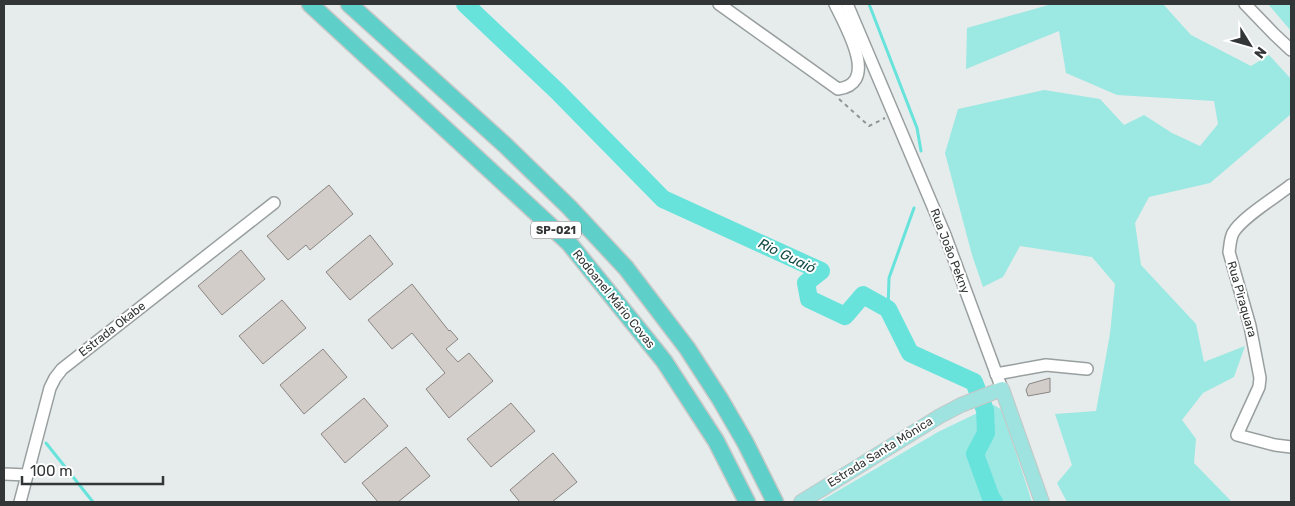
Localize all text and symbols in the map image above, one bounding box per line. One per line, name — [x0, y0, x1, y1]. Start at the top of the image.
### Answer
north arrow — [1225, 20, 1275, 70]
text: N — [1250, 43, 1270, 62]
street label: Rua João Pekny — [927, 207, 973, 296]
road number: SP-021 — [531, 222, 581, 238]
water label: Rio Guaió — [756, 235, 818, 277]
street label: Rodoanel Mário Covas — [570, 247, 658, 351]
street label: Rua Piraquara — [1224, 259, 1260, 339]
street label: Estrada Okabe — [76, 299, 148, 359]
street label: Estrada Santa Mônica — [825, 414, 935, 490]
scale bar — [22, 454, 164, 486]
text: 100 m — [30, 462, 72, 480]

